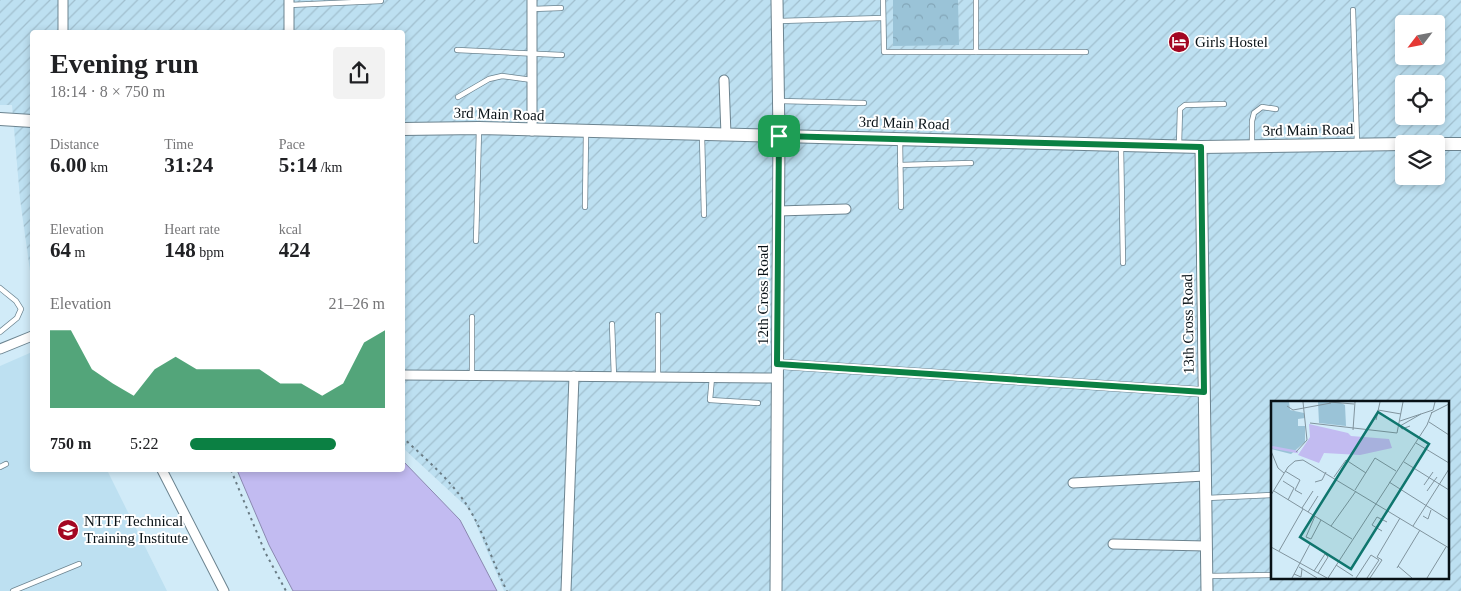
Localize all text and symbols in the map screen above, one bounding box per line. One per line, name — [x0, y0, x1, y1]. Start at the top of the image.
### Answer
north arrow — [1395, 15, 1445, 65]
map controls — [1395, 15, 1445, 185]
hotel icon: Girls Hostel — [1167, 30, 1191, 54]
place label: Girls Hostel — [1195, 34, 1268, 50]
button: share — [333, 47, 385, 99]
text: Evening run — [50, 48, 199, 79]
button: locate — [1395, 75, 1445, 125]
text: 18:14 · 8 × 750 m — [50, 83, 165, 100]
street label: 3rd Main Road — [453, 104, 545, 124]
street label: 3rd Main Road — [858, 113, 950, 133]
pin — [758, 115, 800, 157]
street label: 3rd Main Road — [1262, 121, 1354, 139]
icon: arrive — [765, 122, 793, 150]
button: layers — [1395, 135, 1445, 185]
text: Distance — [50, 137, 99, 152]
text: Time — [164, 137, 193, 152]
text: Pace — [279, 137, 305, 152]
text: 6.00 — [50, 153, 87, 177]
text: 31:24 — [164, 153, 213, 177]
text: 5:14 — [279, 153, 317, 177]
text: km — [87, 160, 108, 175]
text: /km — [317, 160, 342, 175]
text: Elevation — [50, 222, 104, 237]
text: Heart rate — [164, 222, 220, 237]
text: kcal — [279, 222, 302, 237]
text: 64 — [50, 238, 71, 262]
text: 148 — [164, 238, 196, 262]
text: 424 — [279, 238, 310, 262]
text: m — [71, 245, 85, 260]
text: bpm — [196, 245, 224, 260]
street label: 12th Cross Road — [755, 245, 771, 345]
street label: 13th Cross Road — [1179, 273, 1197, 374]
text: Elevation — [50, 295, 111, 312]
text: 21–26 m — [329, 295, 385, 312]
inset map — [1271, 401, 1448, 578]
text: 750 m — [50, 435, 91, 452]
text: 5:22 — [130, 435, 158, 452]
place label: NTTF Technical Training Institute — [84, 513, 188, 546]
school or university icon: NTTF Technical Training Institute — [56, 518, 80, 542]

